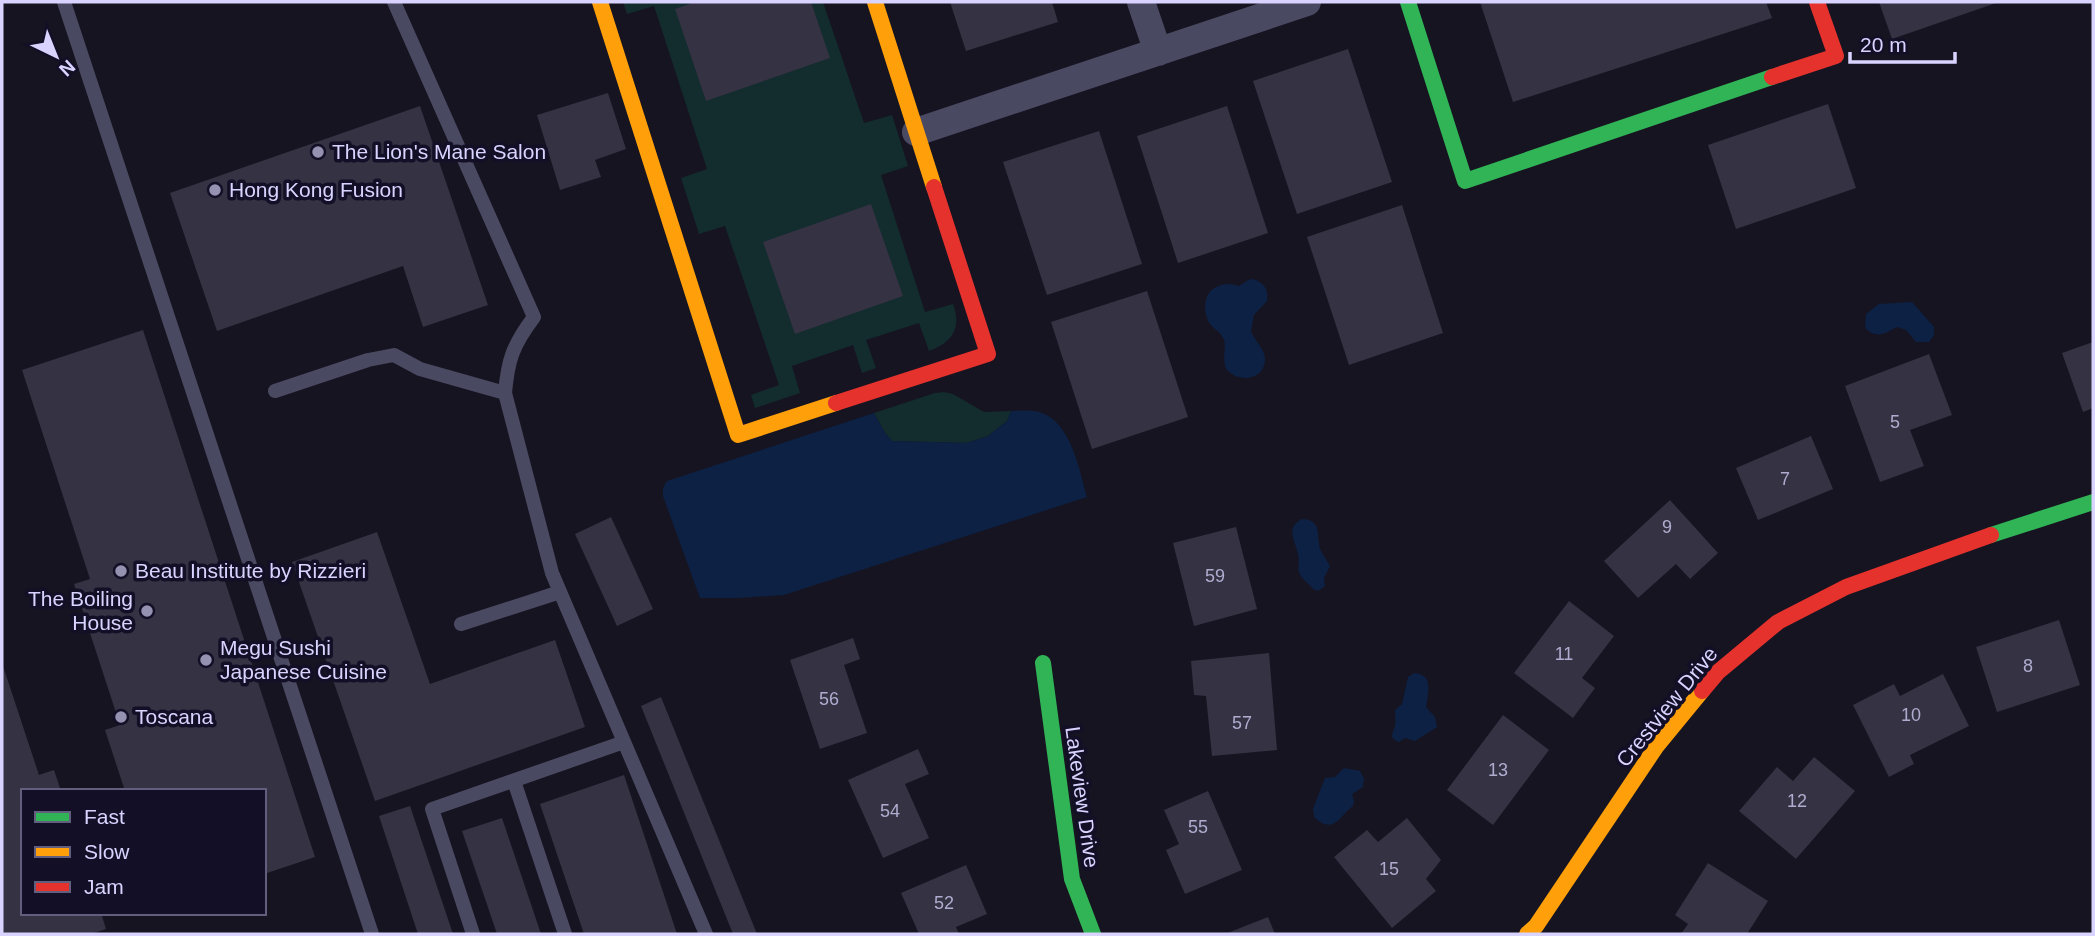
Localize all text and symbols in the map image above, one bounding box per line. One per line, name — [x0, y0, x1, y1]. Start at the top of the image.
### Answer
north arrow — [21, 21, 91, 91]
scale bar — [1850, 21, 1955, 65]
text: 20 m — [1860, 33, 1907, 56]
text: N — [55, 56, 79, 80]
place label: The Lion's Mane Salon — [332, 140, 546, 163]
marker: The Lion's Mane Salon — [310, 144, 326, 160]
place label: Hong Kong Fusion — [229, 178, 403, 201]
marker: Hong Kong Fusion — [207, 182, 223, 198]
house number: 5 — [1890, 412, 1900, 432]
house number: 7 — [1780, 469, 1790, 489]
house number: 9 — [1662, 517, 1672, 537]
place label: Beau Institute by Rizzieri — [135, 559, 366, 582]
marker: Beau Institute by Rizzieri — [113, 563, 129, 579]
house number: 59 — [1205, 566, 1225, 586]
place label: The Boiling House — [28, 587, 133, 634]
marker: The Boiling House — [139, 603, 155, 619]
place label: Megu Sushi Japanese Cuisine — [220, 636, 387, 683]
street label: Crestview Drive — [1611, 642, 1722, 771]
house number: 11 — [1555, 644, 1573, 664]
marker: Megu Sushi Japanese Cuisine — [198, 652, 214, 668]
house number: 8 — [2023, 656, 2033, 676]
house number: 56 — [819, 689, 839, 709]
place label: Toscana — [135, 705, 214, 728]
house number: 10 — [1901, 705, 1921, 725]
marker: Toscana — [113, 709, 129, 725]
house number: 57 — [1232, 713, 1252, 733]
street label: Lakeview Drive — [1061, 725, 1104, 869]
house number: 13 — [1488, 760, 1508, 780]
legend — [21, 789, 266, 915]
house number: 12 — [1787, 791, 1807, 811]
house number: 54 — [880, 801, 900, 821]
text: Fast — [84, 805, 125, 828]
house number: 55 — [1188, 817, 1208, 837]
text: Slow — [84, 840, 130, 863]
house number: 15 — [1379, 859, 1399, 879]
text: Jam — [84, 875, 124, 898]
house number: 52 — [934, 893, 954, 913]

